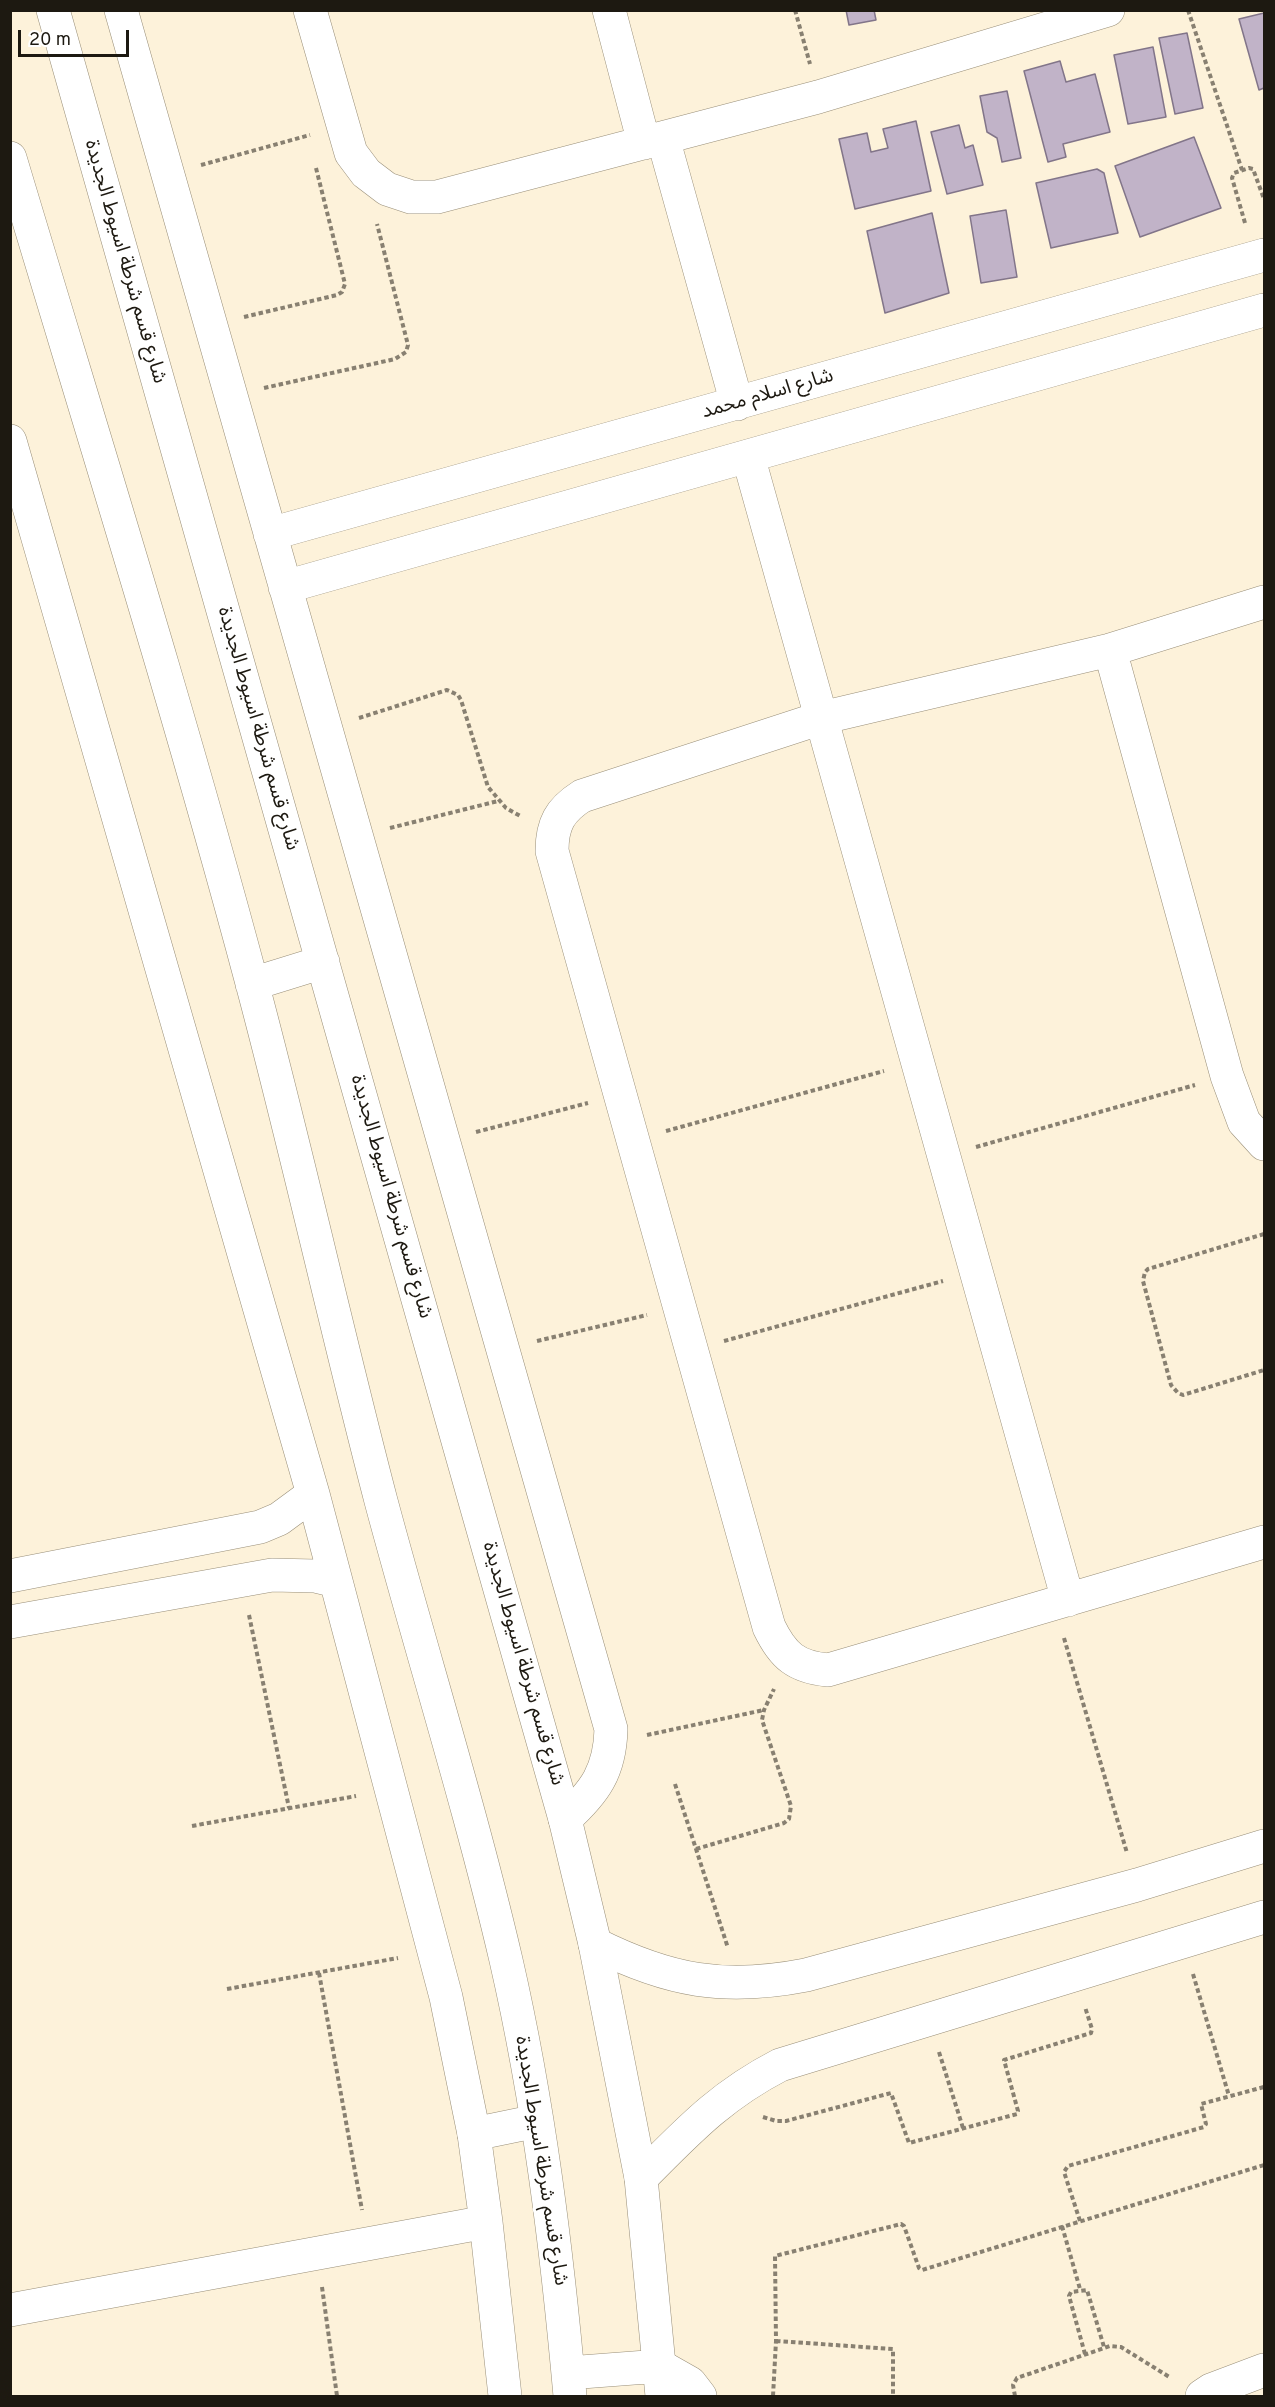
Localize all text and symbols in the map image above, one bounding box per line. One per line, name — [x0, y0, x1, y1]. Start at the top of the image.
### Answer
scale bar — [21, 18, 132, 56]
text: 20 m — [29, 29, 71, 52]
street label: شارع قسم شرطة اسيوط الجديدة — [78, 137, 170, 387]
street label: شارع اسلام محمد — [699, 365, 837, 425]
street label: شارع قسم شرطة اسيوط الجديدة — [211, 604, 303, 854]
street label: شارع قسم شرطة اسيوط الجديدة — [344, 1072, 436, 1322]
street label: شارع قسم شرطة اسيوط الجديدة — [476, 1539, 568, 1789]
street label: شارع قسم شرطة اسيوط الجديدة — [508, 2034, 572, 2288]

